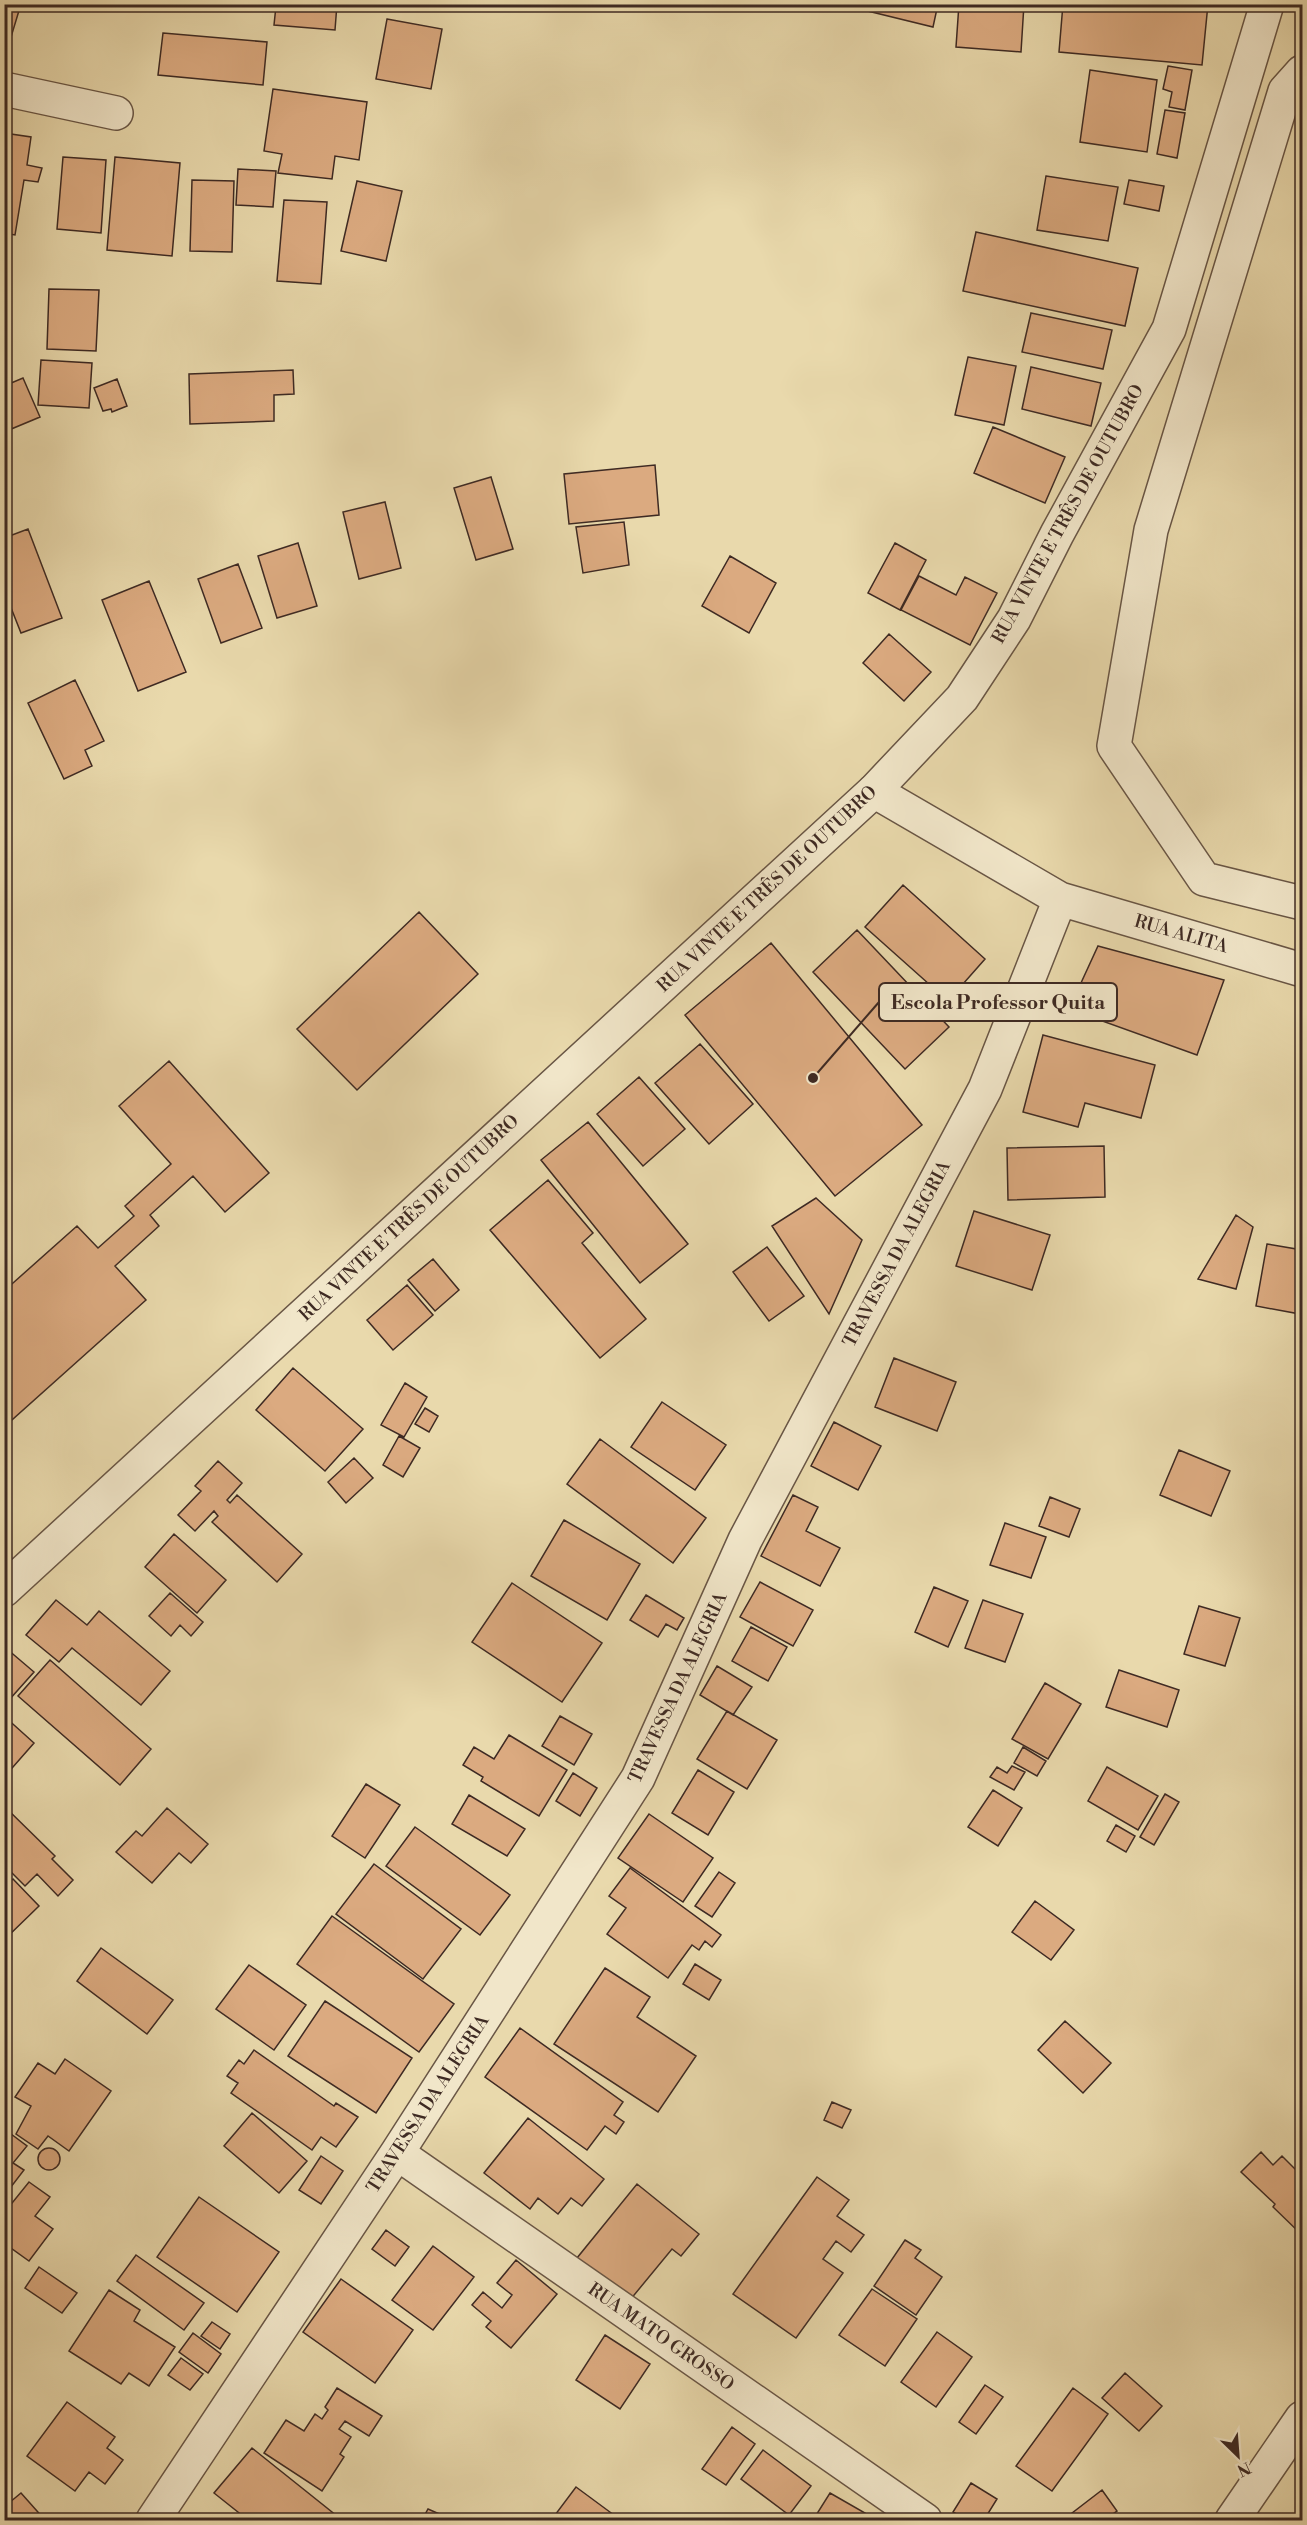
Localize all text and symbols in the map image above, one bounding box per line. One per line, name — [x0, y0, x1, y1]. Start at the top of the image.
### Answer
street label: RUA VINTE E TRÊS DE OUTUBRO — [987, 380, 1149, 648]
street label: RUA VINTE E TRÊS DE OUTUBRO — [652, 781, 882, 997]
street label: RUA ALITA — [1132, 910, 1231, 959]
callout: Escola Professor Quita — [879, 983, 1117, 1021]
text: Escola Professor Quita — [891, 991, 1105, 1016]
street label: RUA VINTE E TRÊS DE OUTUBRO — [294, 1110, 524, 1326]
street label: TRAVESSA DA ALEGRIA — [838, 1156, 956, 1351]
street label: TRAVESSA DA ALEGRIA — [624, 1588, 733, 1787]
street label: TRAVESSA DA ALEGRIA — [362, 2010, 495, 2197]
street label: RUA MATO GROSSO — [583, 2278, 739, 2396]
north arrow — [1208, 2426, 1268, 2486]
text: N — [1234, 2457, 1254, 2481]

